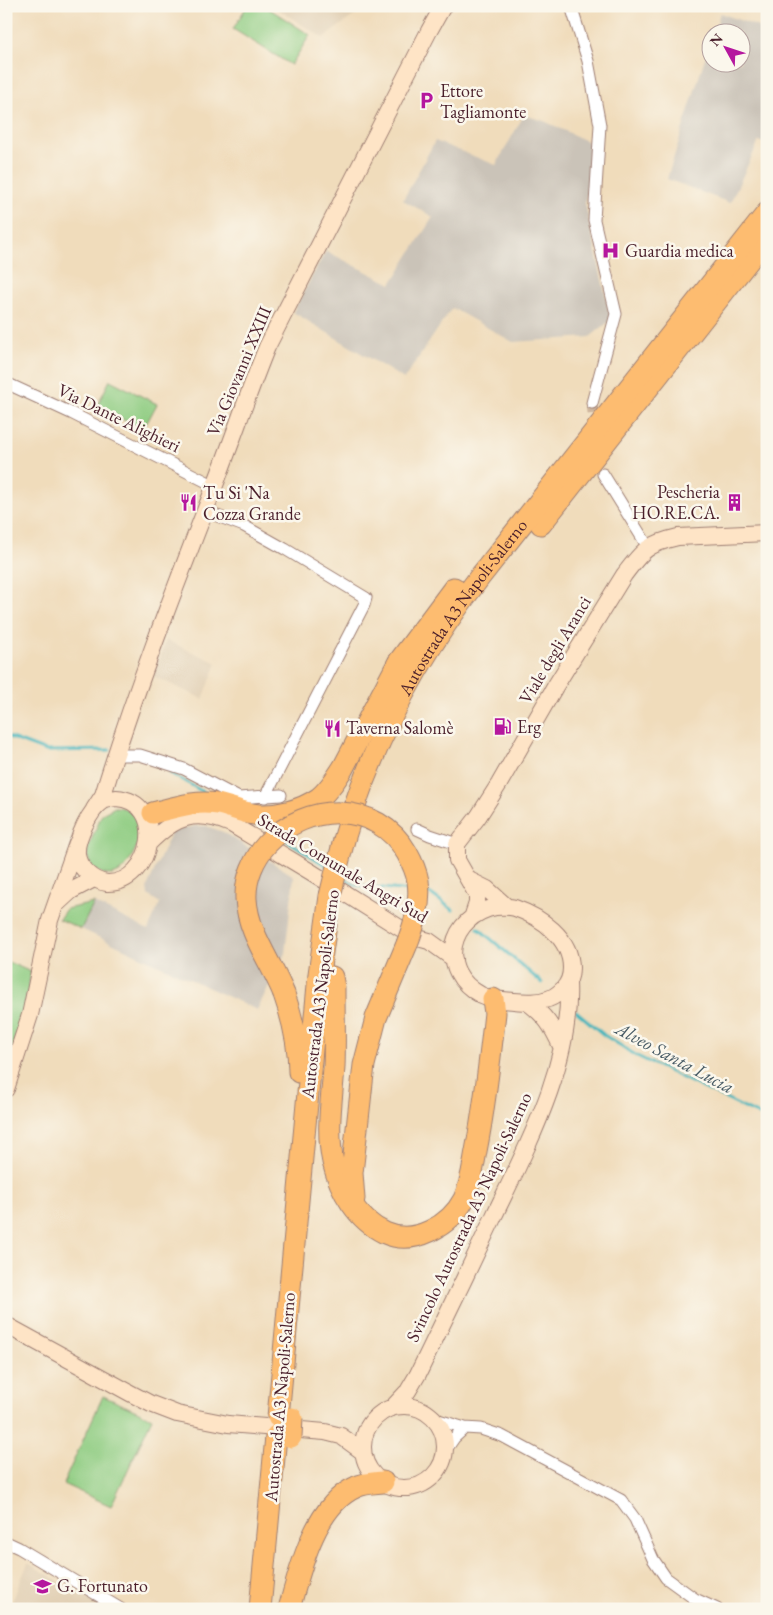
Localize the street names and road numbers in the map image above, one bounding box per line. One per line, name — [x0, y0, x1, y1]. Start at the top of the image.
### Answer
street label: Via Giovanni XXIII — [201, 302, 276, 439]
street label: Via Dante Alighieri — [54, 378, 185, 457]
street label: Autostrada A3 Napoli-Salerno — [392, 514, 532, 700]
street label: Viale degli Aranci — [513, 591, 596, 708]
street label: Strada Comunale Angri Sud — [254, 808, 433, 928]
street label: Autostrada A3 Napoli-Salerno — [295, 888, 344, 1101]
street label: Svincolo Autostrada A3 Napoli-Salerno — [400, 1088, 537, 1345]
street label: Autostrada A3 Napoli-Salerno — [259, 1291, 300, 1504]

